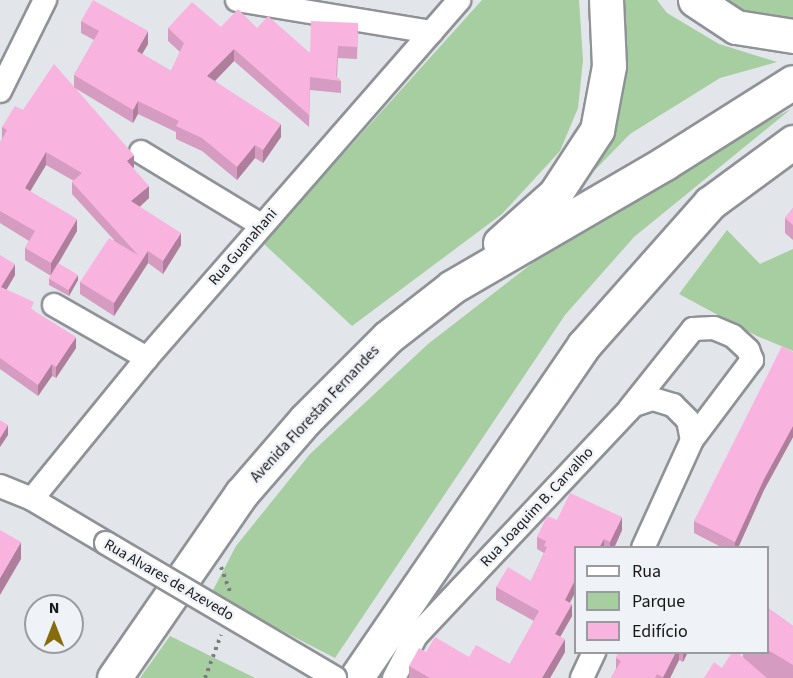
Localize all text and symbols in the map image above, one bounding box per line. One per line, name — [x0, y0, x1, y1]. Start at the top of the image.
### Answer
street label: Rua Guanahani — [205, 205, 281, 289]
street label: Avenida Florestan Fernandes — [247, 342, 383, 486]
street label: Rua Joaquim B. Carvalho — [477, 443, 597, 571]
street label: Rua Alvares de Azevedo — [101, 536, 237, 624]
legend — [574, 546, 769, 654]
text: Rua — [632, 559, 661, 584]
text: Parque — [632, 589, 685, 614]
north arrow — [24, 594, 84, 654]
text: N — [49, 597, 59, 619]
text: Edifício — [632, 619, 688, 644]

